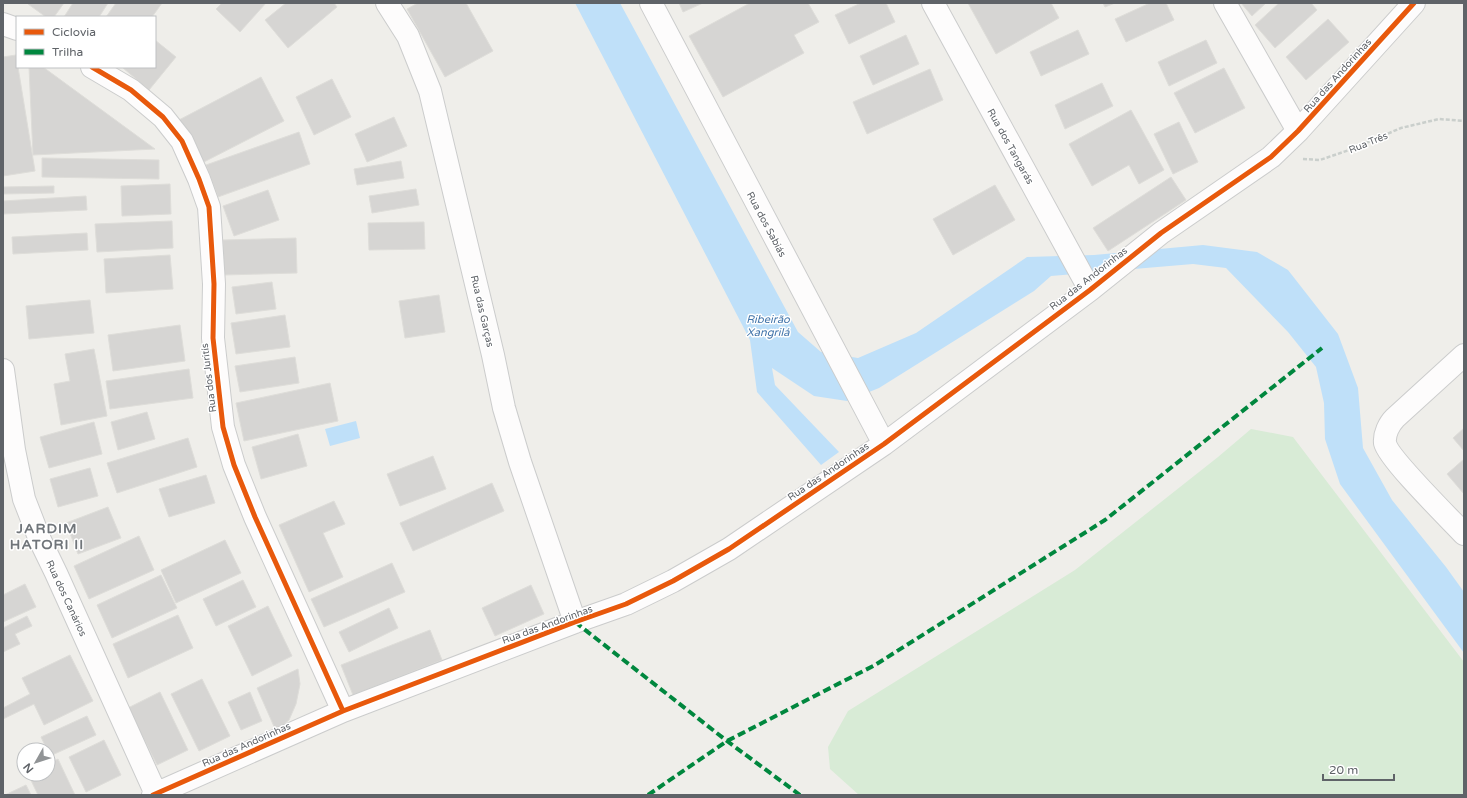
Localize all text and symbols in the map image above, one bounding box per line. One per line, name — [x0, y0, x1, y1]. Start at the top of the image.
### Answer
legend — [16, 16, 156, 68]
text: Ciclovia — [52, 25, 96, 39]
street label: Rua das Andorinhas — [1301, 36, 1374, 115]
text: Trilha — [52, 45, 83, 59]
street label: Rua dos Tangarás — [984, 107, 1036, 186]
street label: Rua Três — [1347, 130, 1390, 156]
street label: Rua dos Sabiás — [744, 190, 788, 259]
street label: Rua das Andorinhas — [1047, 245, 1130, 313]
street label: Rua das Garças — [468, 274, 496, 349]
water label: Ribeirão Xangrilá — [746, 313, 791, 339]
street label: Rua dos Juritís — [199, 343, 219, 413]
street label: Rua das Andorinhas — [786, 440, 872, 504]
district label: JARDIM HATORI II — [10, 520, 84, 553]
street label: Rua dos Canários — [43, 558, 89, 639]
street label: Rua das Andorinhas — [500, 603, 594, 647]
street label: Rua das Andorinhas — [200, 720, 293, 770]
north arrow — [16, 742, 56, 782]
scale bar — [1323, 756, 1394, 782]
text: N — [21, 760, 36, 776]
text: 20 m — [1329, 763, 1358, 777]

